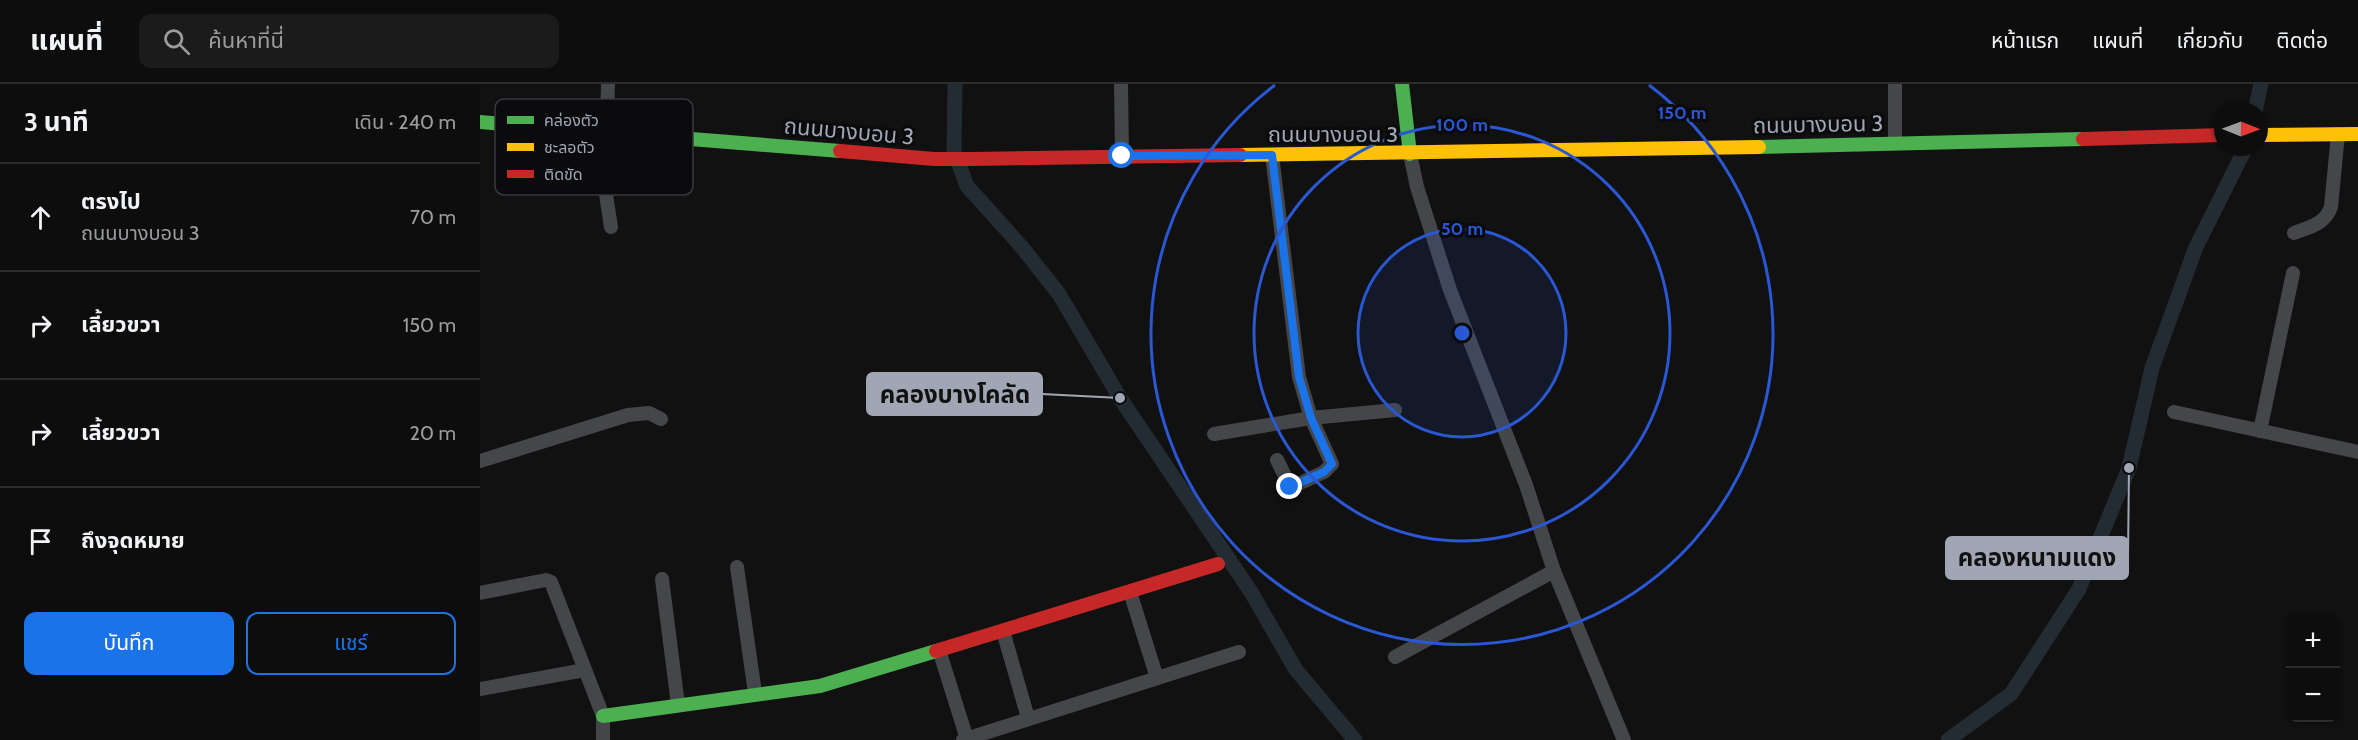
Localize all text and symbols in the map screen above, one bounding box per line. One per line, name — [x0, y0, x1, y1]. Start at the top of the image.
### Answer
search box — [139, 14, 559, 68]
text: แผนที่ — [30, 23, 103, 57]
icon: search — [160, 25, 193, 58]
text: ค้นหาที่นี่ — [208, 27, 284, 54]
text: หน้าแรก — [1991, 28, 2059, 53]
text: แผนที่ — [2092, 28, 2143, 53]
text: เกี่ยวกับ — [2176, 28, 2243, 53]
text: ติดต่อ — [2276, 28, 2328, 53]
legend — [495, 99, 693, 195]
text: 150 m — [1658, 102, 1706, 124]
north arrow — [2214, 102, 2268, 156]
text: 3 นาที — [24, 106, 89, 138]
text: เดิน · 240 m — [354, 110, 456, 134]
street label: ถนนบางบอน 3 — [1753, 110, 1883, 139]
text: คล่องตัว — [544, 111, 599, 130]
street label: ถนนบางบอน 3 — [783, 112, 915, 151]
text: 100 m — [1436, 114, 1488, 136]
street label: ถนนบางบอน 3 — [1268, 121, 1398, 148]
text: ชะลอตัว — [544, 138, 595, 157]
route start — [1108, 142, 1134, 168]
text: ติดขัด — [544, 165, 583, 184]
text: ตรงไป — [81, 188, 141, 215]
icon: ahead — [24, 201, 57, 234]
text: 70 m — [410, 205, 456, 229]
text: 50 m — [1441, 218, 1483, 240]
text: ถนนบางบอน 3 — [81, 221, 200, 245]
icon: right — [24, 309, 57, 342]
text: เลี้ยวขวา — [81, 311, 161, 338]
text: 150 m — [403, 313, 456, 337]
centre of rings — [1452, 323, 1472, 343]
callout: คลองบางโคลัด — [867, 373, 1042, 415]
text: คลองบางโคลัด — [880, 380, 1030, 409]
icon: right — [24, 417, 57, 450]
text: เลี้ยวขวา — [81, 419, 161, 446]
text: 20 m — [410, 421, 456, 445]
route end — [1276, 473, 1302, 499]
icon: arrive — [24, 525, 57, 558]
text: ถึงจุดหมาย — [81, 527, 185, 554]
callout: คลองหนามแดง — [1946, 537, 2128, 579]
text: คลองหนามแดง — [1958, 543, 2116, 572]
button: บันทึก — [24, 612, 234, 675]
button: แชร์ — [246, 612, 456, 675]
map controls — [2286, 614, 2340, 722]
button: + — [2286, 614, 2340, 668]
button: − — [2286, 668, 2340, 722]

